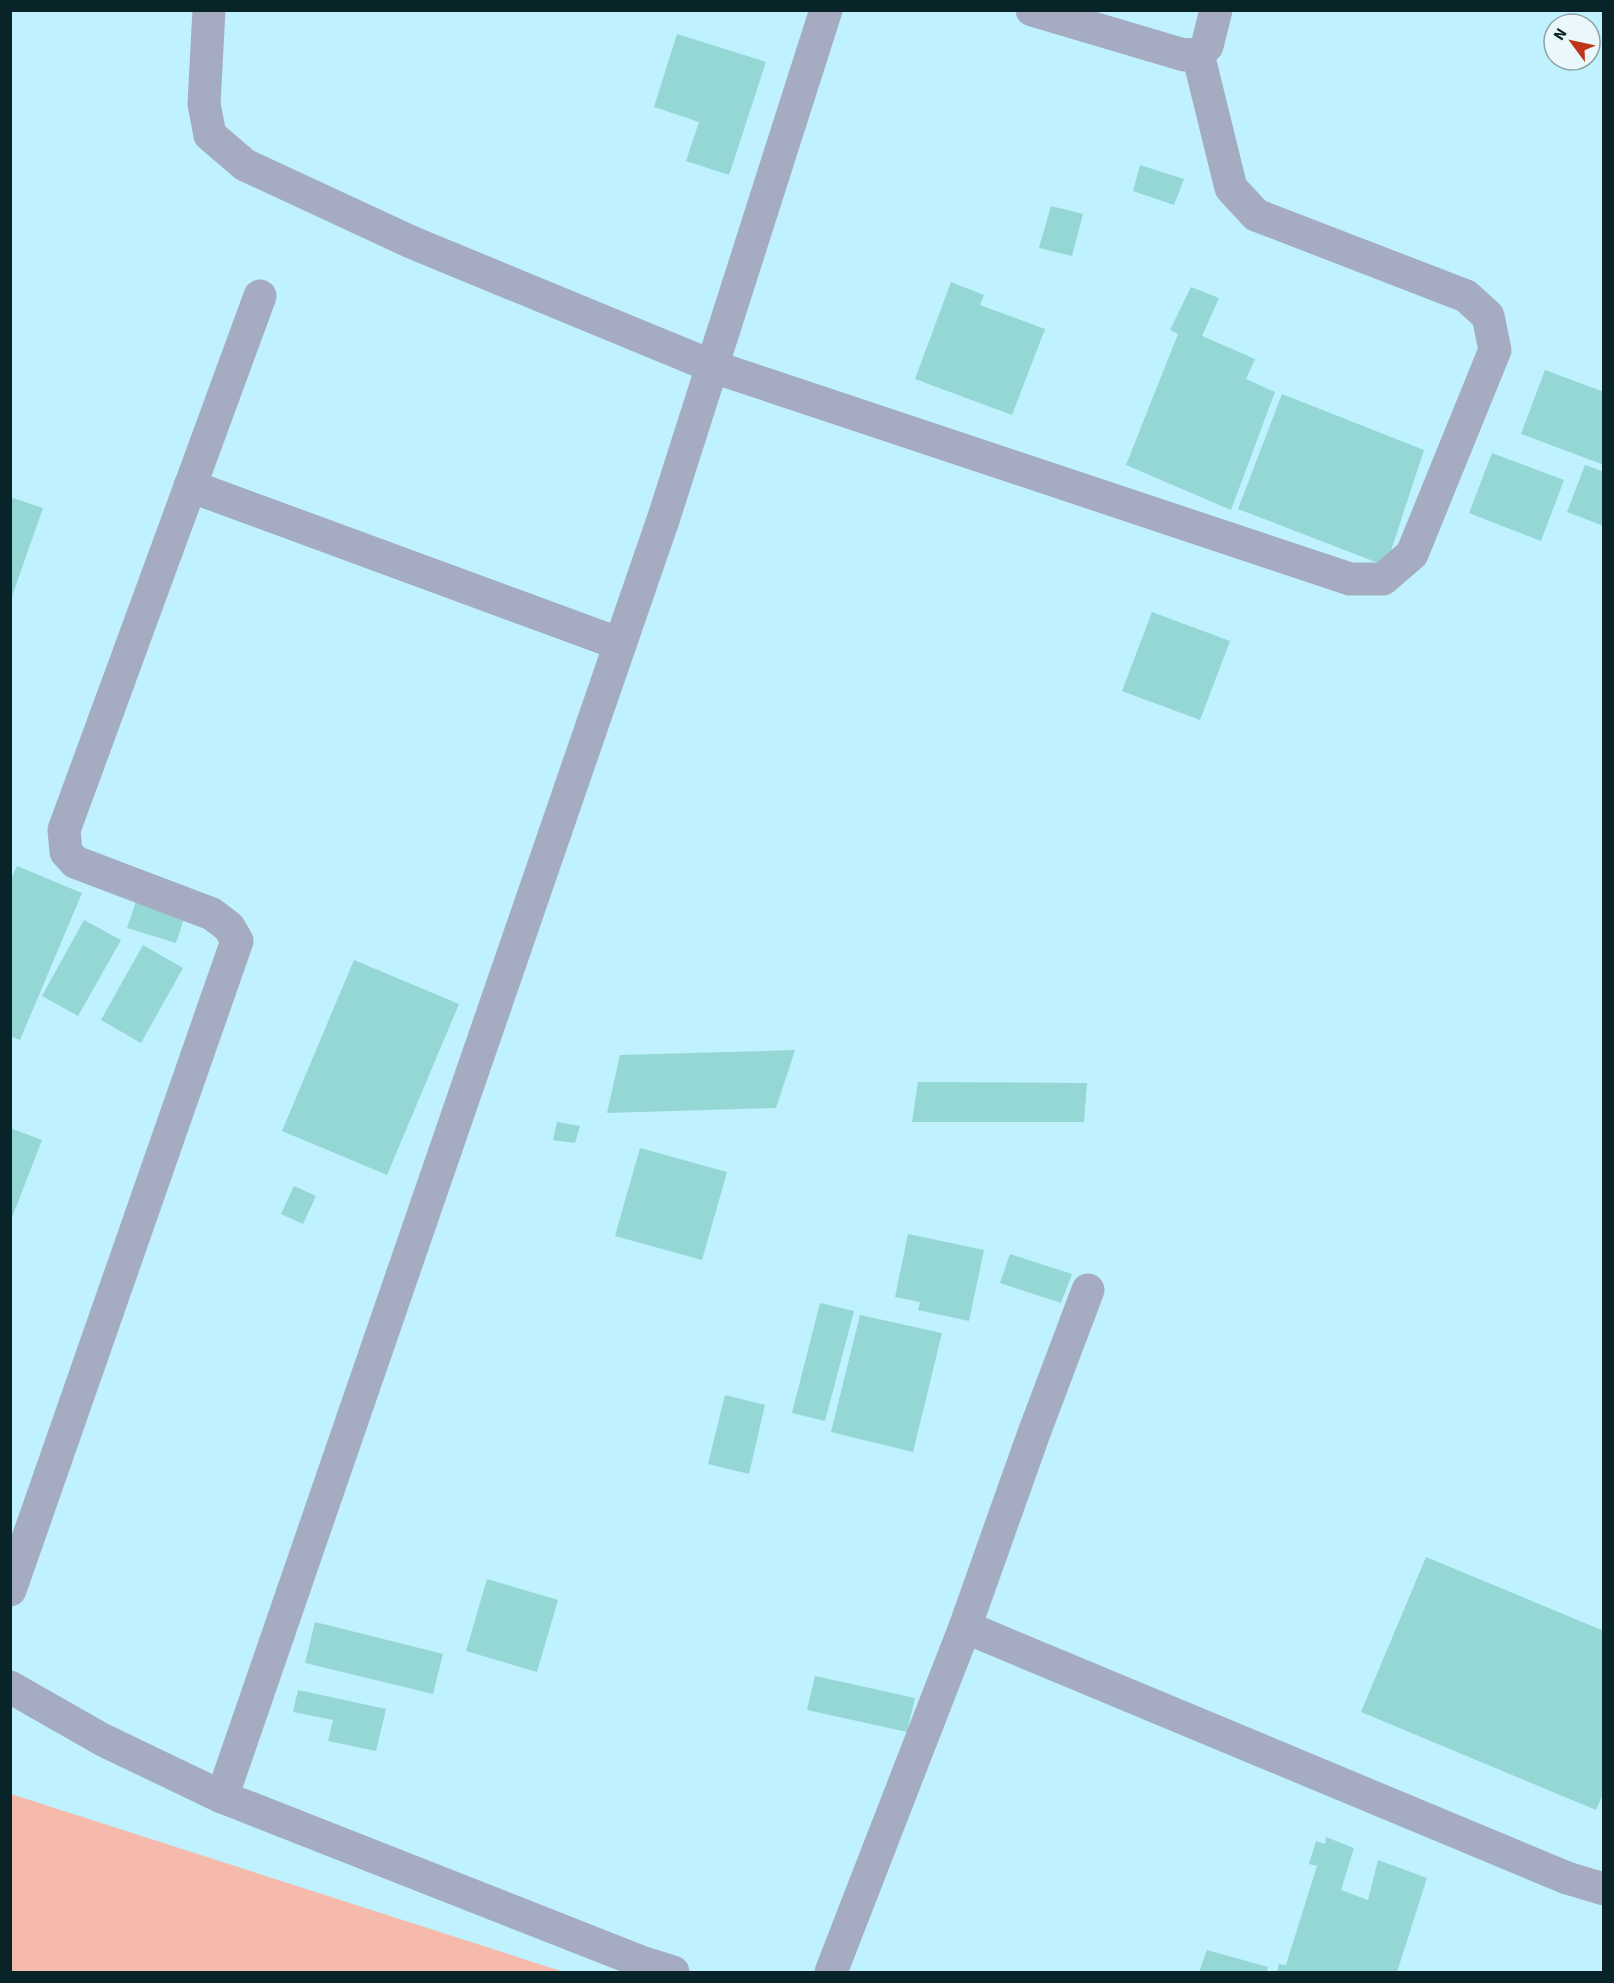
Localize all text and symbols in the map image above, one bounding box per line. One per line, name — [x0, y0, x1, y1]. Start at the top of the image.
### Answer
north arrow — [1542, 12, 1602, 72]
text: N — [1548, 24, 1572, 45]

